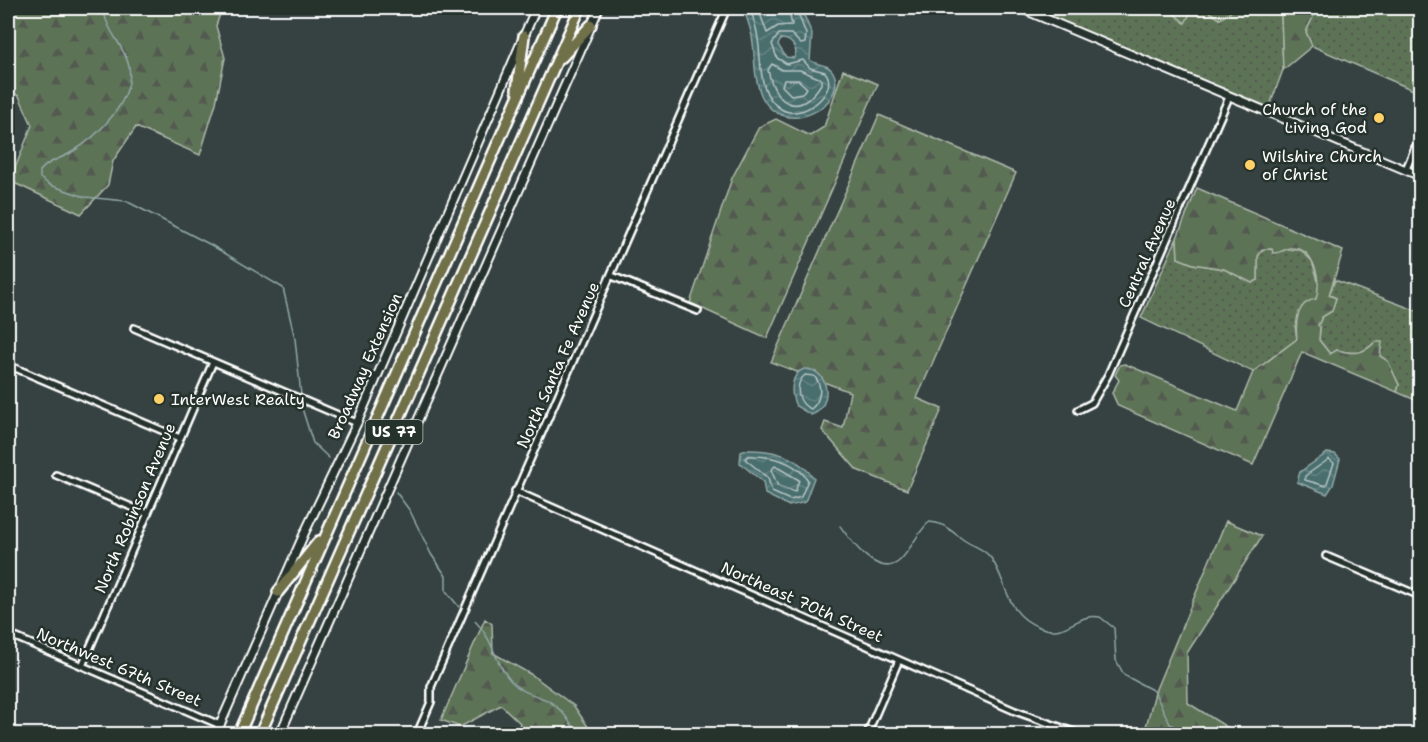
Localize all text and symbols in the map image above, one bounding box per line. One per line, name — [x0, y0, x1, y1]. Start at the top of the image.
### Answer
place label: Church of the Living God — [1262, 99, 1367, 138]
marker: Church of the Living God — [1372, 111, 1386, 125]
place label: Wilshire Church of Christ — [1262, 146, 1382, 185]
marker: Wilshire Church of Christ — [1243, 158, 1257, 172]
street label: Central Avenue — [1113, 195, 1181, 311]
street label: North Santa Fe Avenue — [512, 278, 604, 452]
street label: Broadway Extension — [323, 289, 407, 443]
place label: InterWest Realty — [171, 389, 305, 410]
marker: InterWest Realty — [152, 392, 166, 406]
street label: North Robinson Avenue — [90, 420, 180, 596]
road number: US 77 — [366, 420, 422, 444]
street label: Northeast 70th Street — [718, 557, 886, 647]
street label: Northwest 67th Street — [33, 623, 205, 711]

